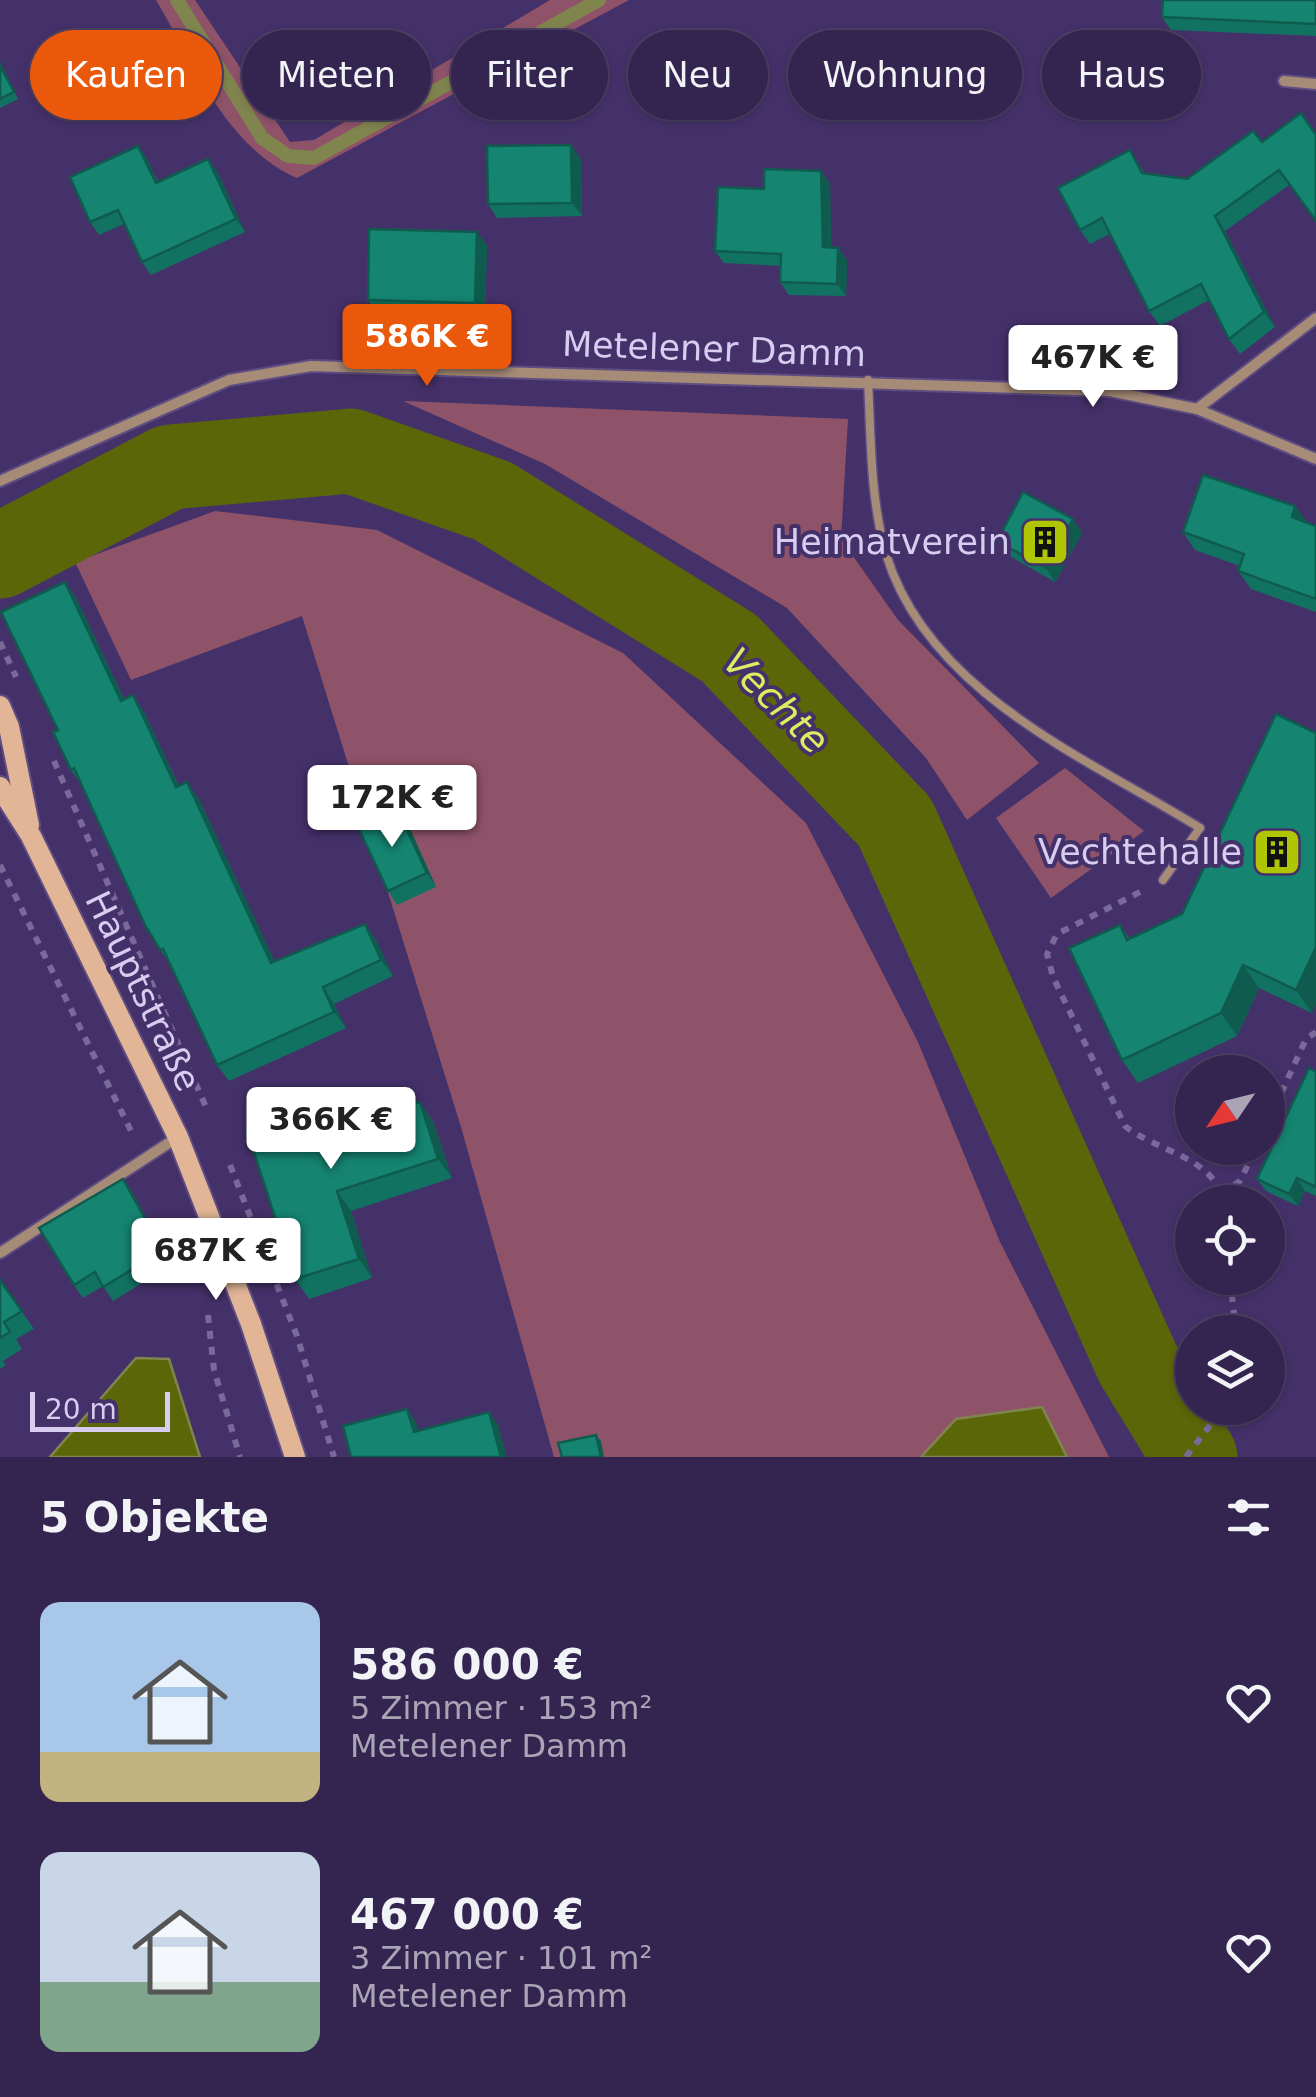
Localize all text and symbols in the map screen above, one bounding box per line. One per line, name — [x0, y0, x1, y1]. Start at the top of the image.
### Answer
chip: Kaufen — [30, 30, 222, 120]
chip: Mieten — [242, 30, 431, 120]
chip: Filter — [451, 30, 608, 120]
chip: Neu — [628, 30, 768, 120]
chip: Wohnung — [788, 30, 1022, 120]
chip: Haus — [1042, 30, 1201, 120]
pin: 586K € — [346, 304, 508, 389]
text: 586K € — [365, 317, 490, 355]
street label: Metelener Damm — [561, 324, 867, 374]
pin: 467K € — [1012, 325, 1174, 410]
text: 467K € — [1031, 338, 1156, 376]
building icon: Heimatverein — [1019, 516, 1071, 568]
place label: Heimatverein — [774, 522, 1010, 562]
water label: Vechte — [714, 639, 838, 763]
pin: 172K € — [311, 765, 473, 850]
text: 172K € — [330, 778, 455, 816]
building icon: Vechtehalle — [1251, 826, 1303, 878]
place label: Vechtehalle — [1038, 832, 1242, 872]
street label: Hauptstraße — [77, 885, 209, 1097]
north arrow — [1175, 1055, 1285, 1165]
map controls — [1175, 1055, 1285, 1425]
pin: 366K € — [250, 1087, 412, 1172]
text: 366K € — [269, 1100, 394, 1138]
button: locate — [1175, 1185, 1285, 1295]
pin: 687K € — [135, 1218, 297, 1303]
text: 687K € — [154, 1231, 279, 1269]
button: layers — [1175, 1315, 1285, 1425]
scale bar — [30, 1387, 170, 1432]
text: 20 m — [45, 1393, 117, 1426]
icon: filters — [1221, 1490, 1276, 1545]
text: 5 Objekte — [40, 1493, 269, 1542]
text: 586 000 € — [350, 1640, 584, 1689]
icon: home — [120, 1642, 240, 1762]
icon: heart — [1221, 1675, 1276, 1730]
text: 5 Zimmer · 153 m² — [350, 1689, 652, 1727]
text: Metelener Damm — [350, 1727, 628, 1765]
text: 467 000 € — [350, 1890, 584, 1939]
icon: home — [120, 1892, 240, 2012]
icon: heart — [1221, 1925, 1276, 1980]
text: 3 Zimmer · 101 m² — [350, 1939, 652, 1977]
text: Metelener Damm — [350, 1977, 628, 2015]

